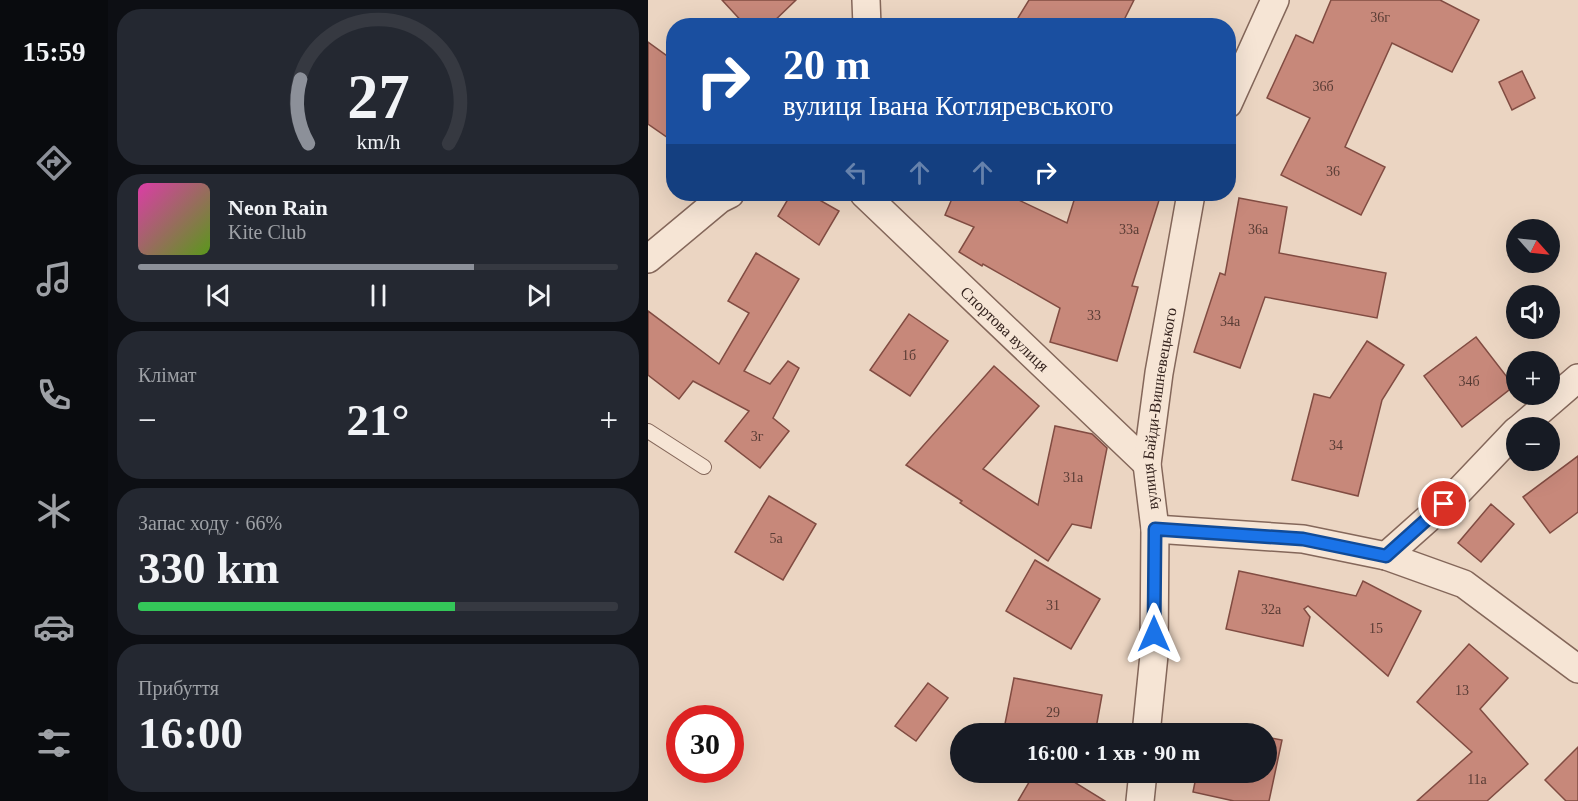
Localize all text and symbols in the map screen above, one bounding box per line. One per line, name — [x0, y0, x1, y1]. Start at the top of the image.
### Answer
house number: 36г — [1370, 10, 1390, 25]
text: 15:59 — [23, 37, 86, 67]
icon: right — [684, 42, 762, 120]
text: 20 m — [783, 42, 871, 88]
text: 27 — [347, 62, 409, 131]
house number: 36б — [1312, 79, 1334, 94]
text: вулиця Івана Котляревського — [783, 91, 1114, 121]
text: km/h — [356, 130, 400, 154]
icon: directions — [33, 142, 75, 184]
icon: left — [840, 156, 873, 189]
icon: ahead — [903, 156, 936, 189]
icon: ahead — [966, 156, 999, 189]
icon: right — [1029, 156, 1062, 189]
house number: 36 — [1326, 164, 1340, 179]
text: Neon Rain — [228, 195, 328, 220]
north arrow — [1506, 219, 1560, 273]
map controls — [1506, 219, 1560, 471]
text: Kite Club — [228, 221, 306, 243]
house number: 33а — [1119, 222, 1140, 237]
house number: 36а — [1248, 222, 1269, 237]
icon: music — [33, 258, 75, 300]
icon: previous — [202, 279, 235, 312]
icon: pause — [362, 279, 395, 312]
icon: next — [522, 279, 555, 312]
street label: Спортова вулиця — [958, 283, 1053, 375]
button: sound — [1506, 285, 1560, 339]
street label: вулиця Байди-Вишневецького — [1138, 306, 1179, 511]
house number: 33 — [1087, 308, 1101, 323]
house number: 34а — [1220, 314, 1241, 329]
house number: 1б — [902, 348, 916, 363]
button: + — [1506, 351, 1560, 405]
text: Клімат — [138, 364, 197, 386]
icon: phone — [33, 374, 75, 416]
house number: 34б — [1458, 374, 1480, 389]
text: 21° — [347, 395, 410, 445]
text: − — [138, 402, 157, 438]
text: + — [599, 402, 618, 438]
button: − — [1506, 417, 1560, 471]
house number: 3г — [751, 429, 764, 444]
house number: 34 — [1329, 438, 1343, 453]
house number: 31а — [1063, 470, 1084, 485]
pin — [1418, 478, 1469, 529]
icon: arrive — [1427, 487, 1460, 520]
icon: climate — [33, 490, 75, 532]
text: Запас ходу · 66% — [138, 512, 282, 534]
house number: 5а — [769, 531, 783, 546]
text: 330 km — [138, 543, 279, 593]
house number: 31 — [1046, 598, 1060, 613]
position arrow — [1122, 602, 1186, 666]
house number: 32а — [1261, 602, 1282, 617]
icon: car — [33, 606, 75, 648]
house number: 15 — [1369, 621, 1383, 636]
text: Прибуття — [138, 677, 219, 699]
house number: 13 — [1455, 683, 1469, 698]
speed limit sign: 30 — [666, 705, 744, 783]
house number: 29 — [1046, 705, 1060, 720]
text: 16:00 — [138, 708, 243, 758]
icon: filters — [33, 722, 75, 764]
text: 16:00 · 1 хв · 90 m — [1027, 740, 1200, 765]
house number: 11а — [1467, 772, 1488, 787]

